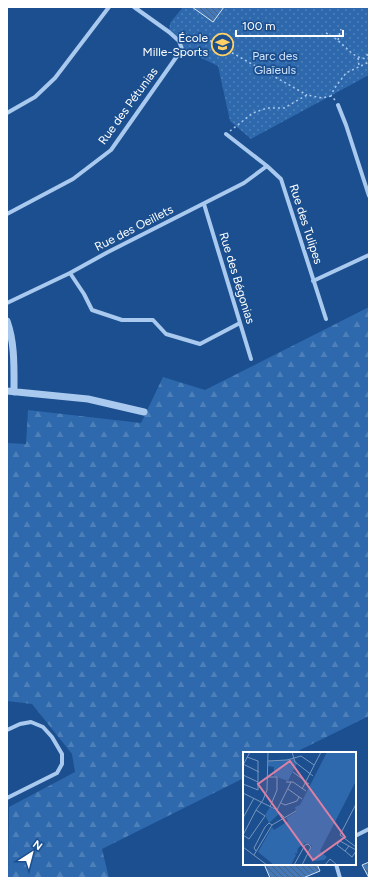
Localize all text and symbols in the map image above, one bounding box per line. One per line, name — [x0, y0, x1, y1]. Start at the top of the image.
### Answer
scale bar — [236, 12, 343, 38]
text: 100 m — [242, 19, 276, 33]
place label: École Mille-Sports — [143, 31, 208, 59]
school or university icon: École Mille-Sports — [210, 32, 236, 58]
park label: Parc des Glaïeuls — [252, 49, 298, 77]
street label: Rue des Pétunias — [95, 64, 161, 147]
street label: Rue des Tulipes — [286, 182, 326, 266]
street label: Rue des Oeillets — [92, 202, 176, 254]
street label: Rue des Bégonias — [216, 231, 258, 326]
inset map — [243, 752, 356, 865]
north arrow — [12, 833, 52, 873]
text: N — [30, 838, 45, 853]

